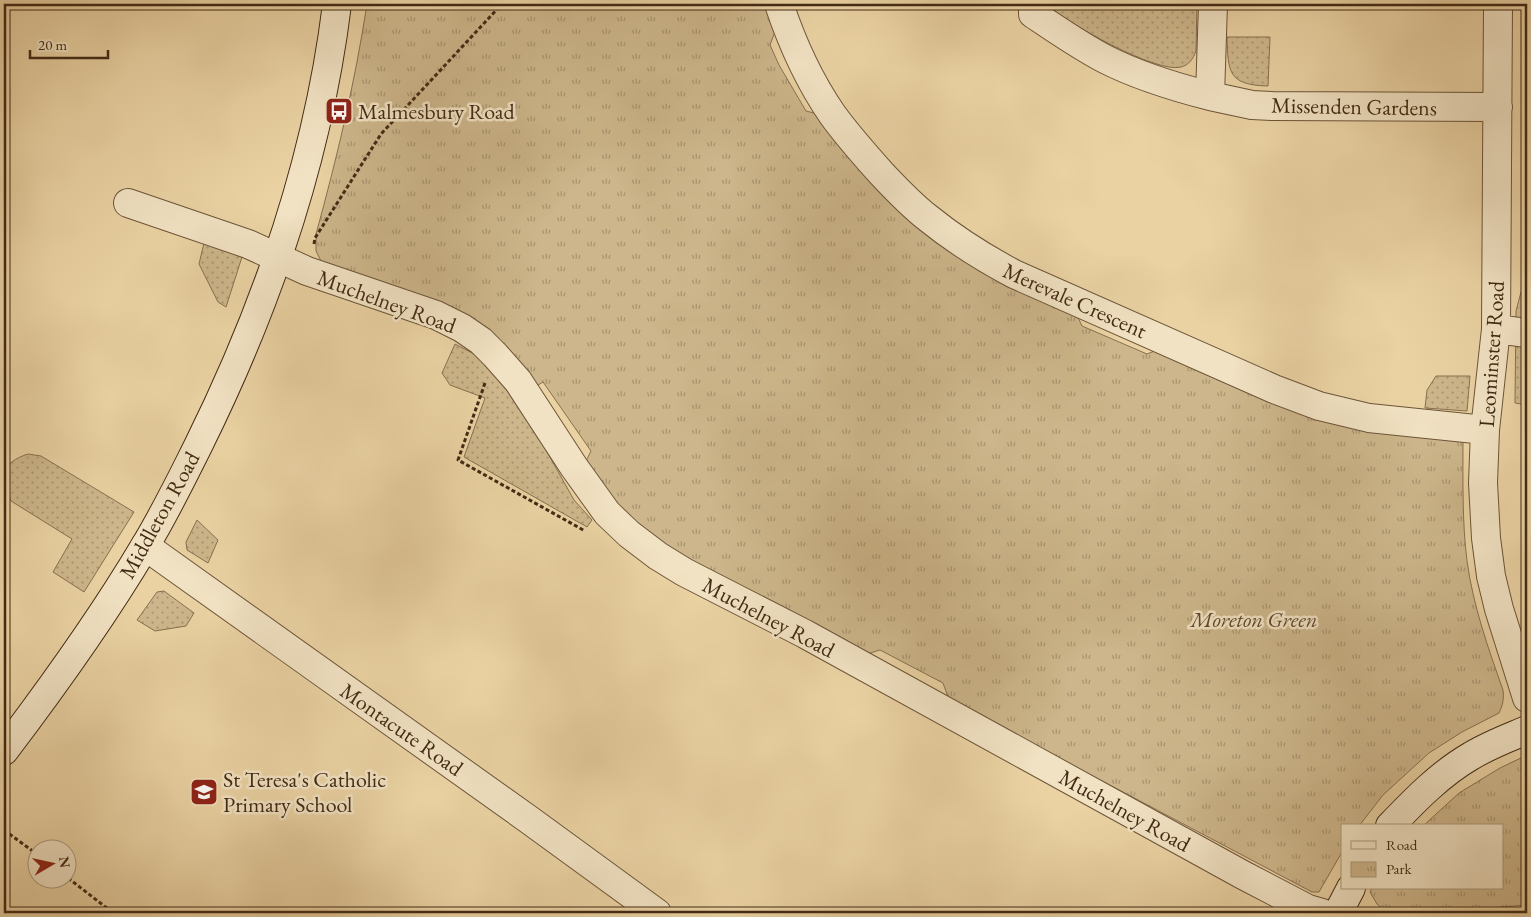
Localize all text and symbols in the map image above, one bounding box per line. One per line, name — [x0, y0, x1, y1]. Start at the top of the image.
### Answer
scale bar — [30, 28, 108, 60]
text: 20 m — [38, 35, 67, 54]
street label: Missenden Gardens — [1271, 91, 1437, 122]
bus stop icon: Malmesbury Road — [324, 96, 354, 126]
place label: Malmesbury Road — [358, 97, 515, 126]
street label: Merevale Crescent — [998, 256, 1151, 345]
street label: Muchelney Road — [313, 263, 461, 340]
street label: Leominster Road — [1472, 279, 1511, 428]
street label: Middleton Road — [113, 446, 207, 584]
street label: Muchelney Road — [698, 570, 841, 665]
park label: Moreton Green — [1189, 605, 1317, 634]
street label: Montacute Road — [334, 676, 470, 783]
street label: Muchelney Road — [1054, 762, 1196, 859]
place label: St Teresa's Catholic Primary School — [223, 765, 386, 819]
school or university icon: St Teresa's Catholic Primary School — [189, 777, 219, 807]
legend — [1341, 824, 1504, 890]
text: Road — [1386, 835, 1418, 854]
north arrow — [28, 840, 78, 890]
text: N — [55, 855, 75, 870]
text: Park — [1386, 859, 1413, 878]

